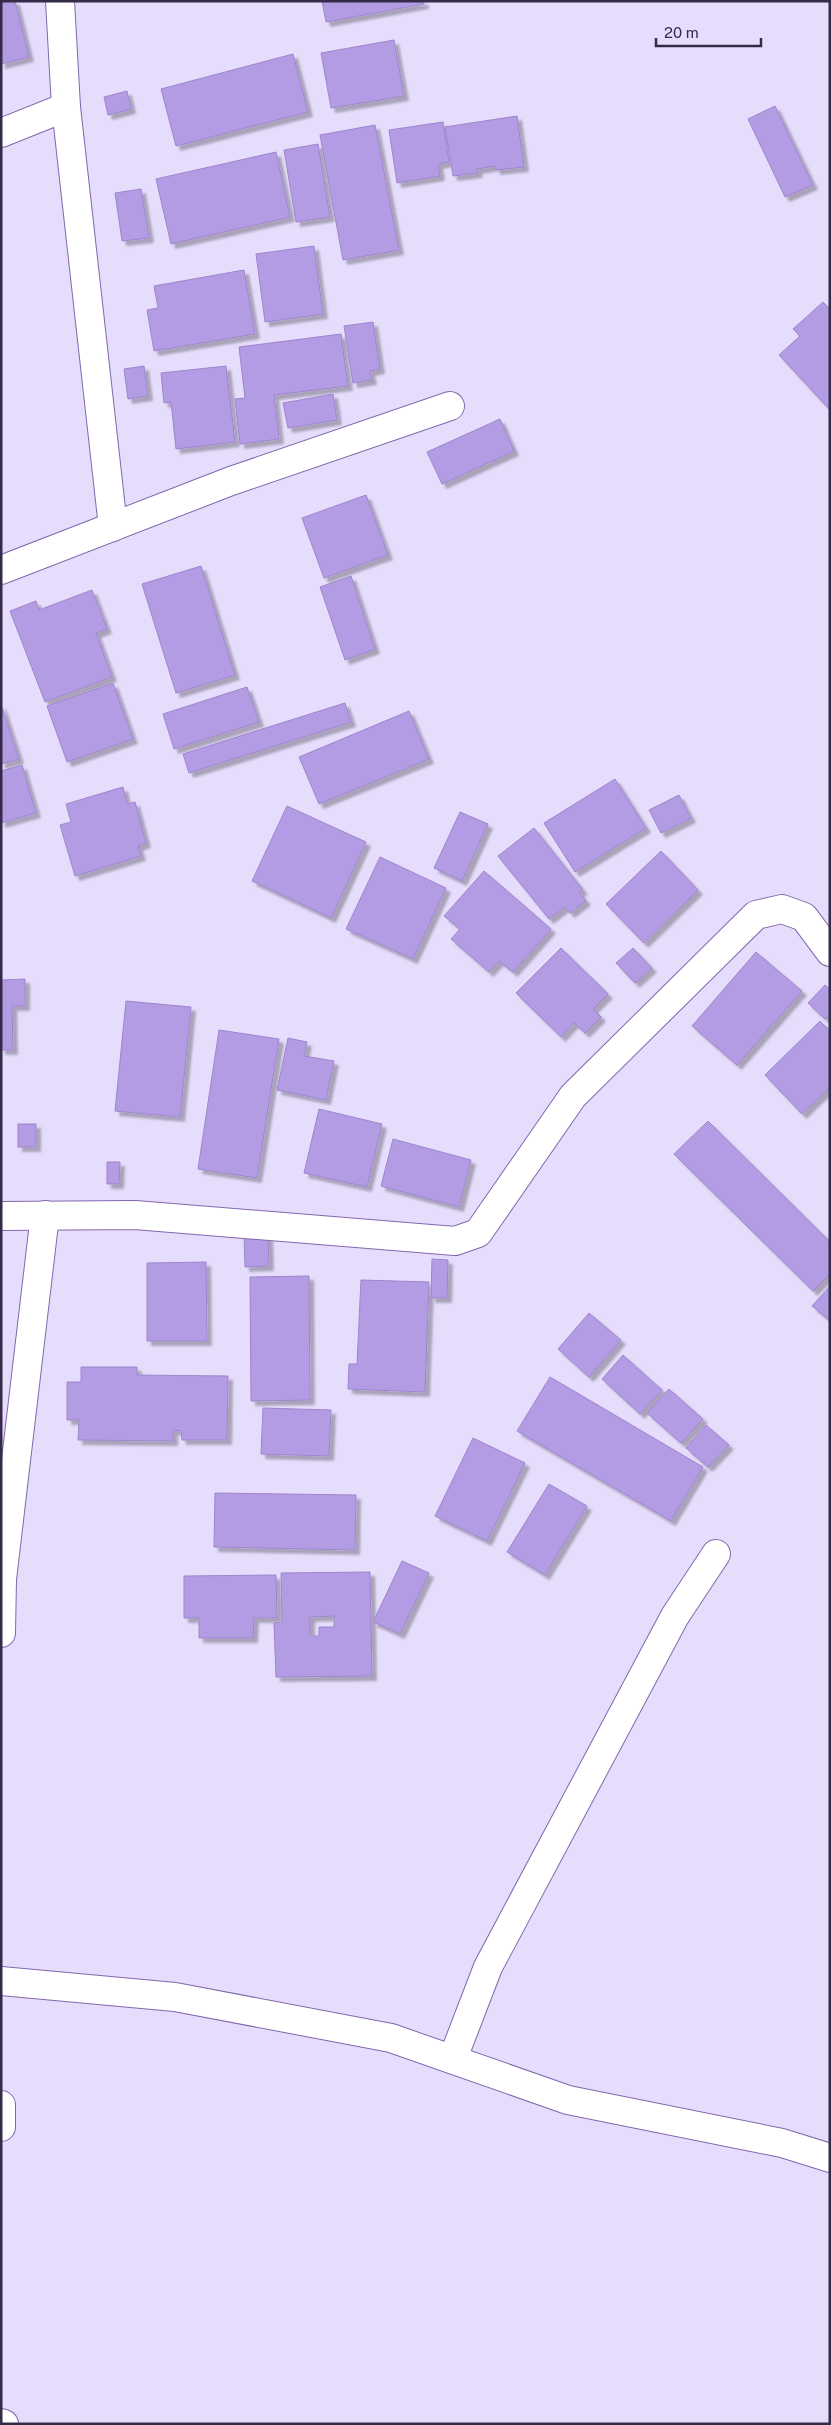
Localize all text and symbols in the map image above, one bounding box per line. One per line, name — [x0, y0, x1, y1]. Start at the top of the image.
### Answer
scale bar — [656, 15, 761, 47]
text: 20 m — [664, 24, 699, 41]

